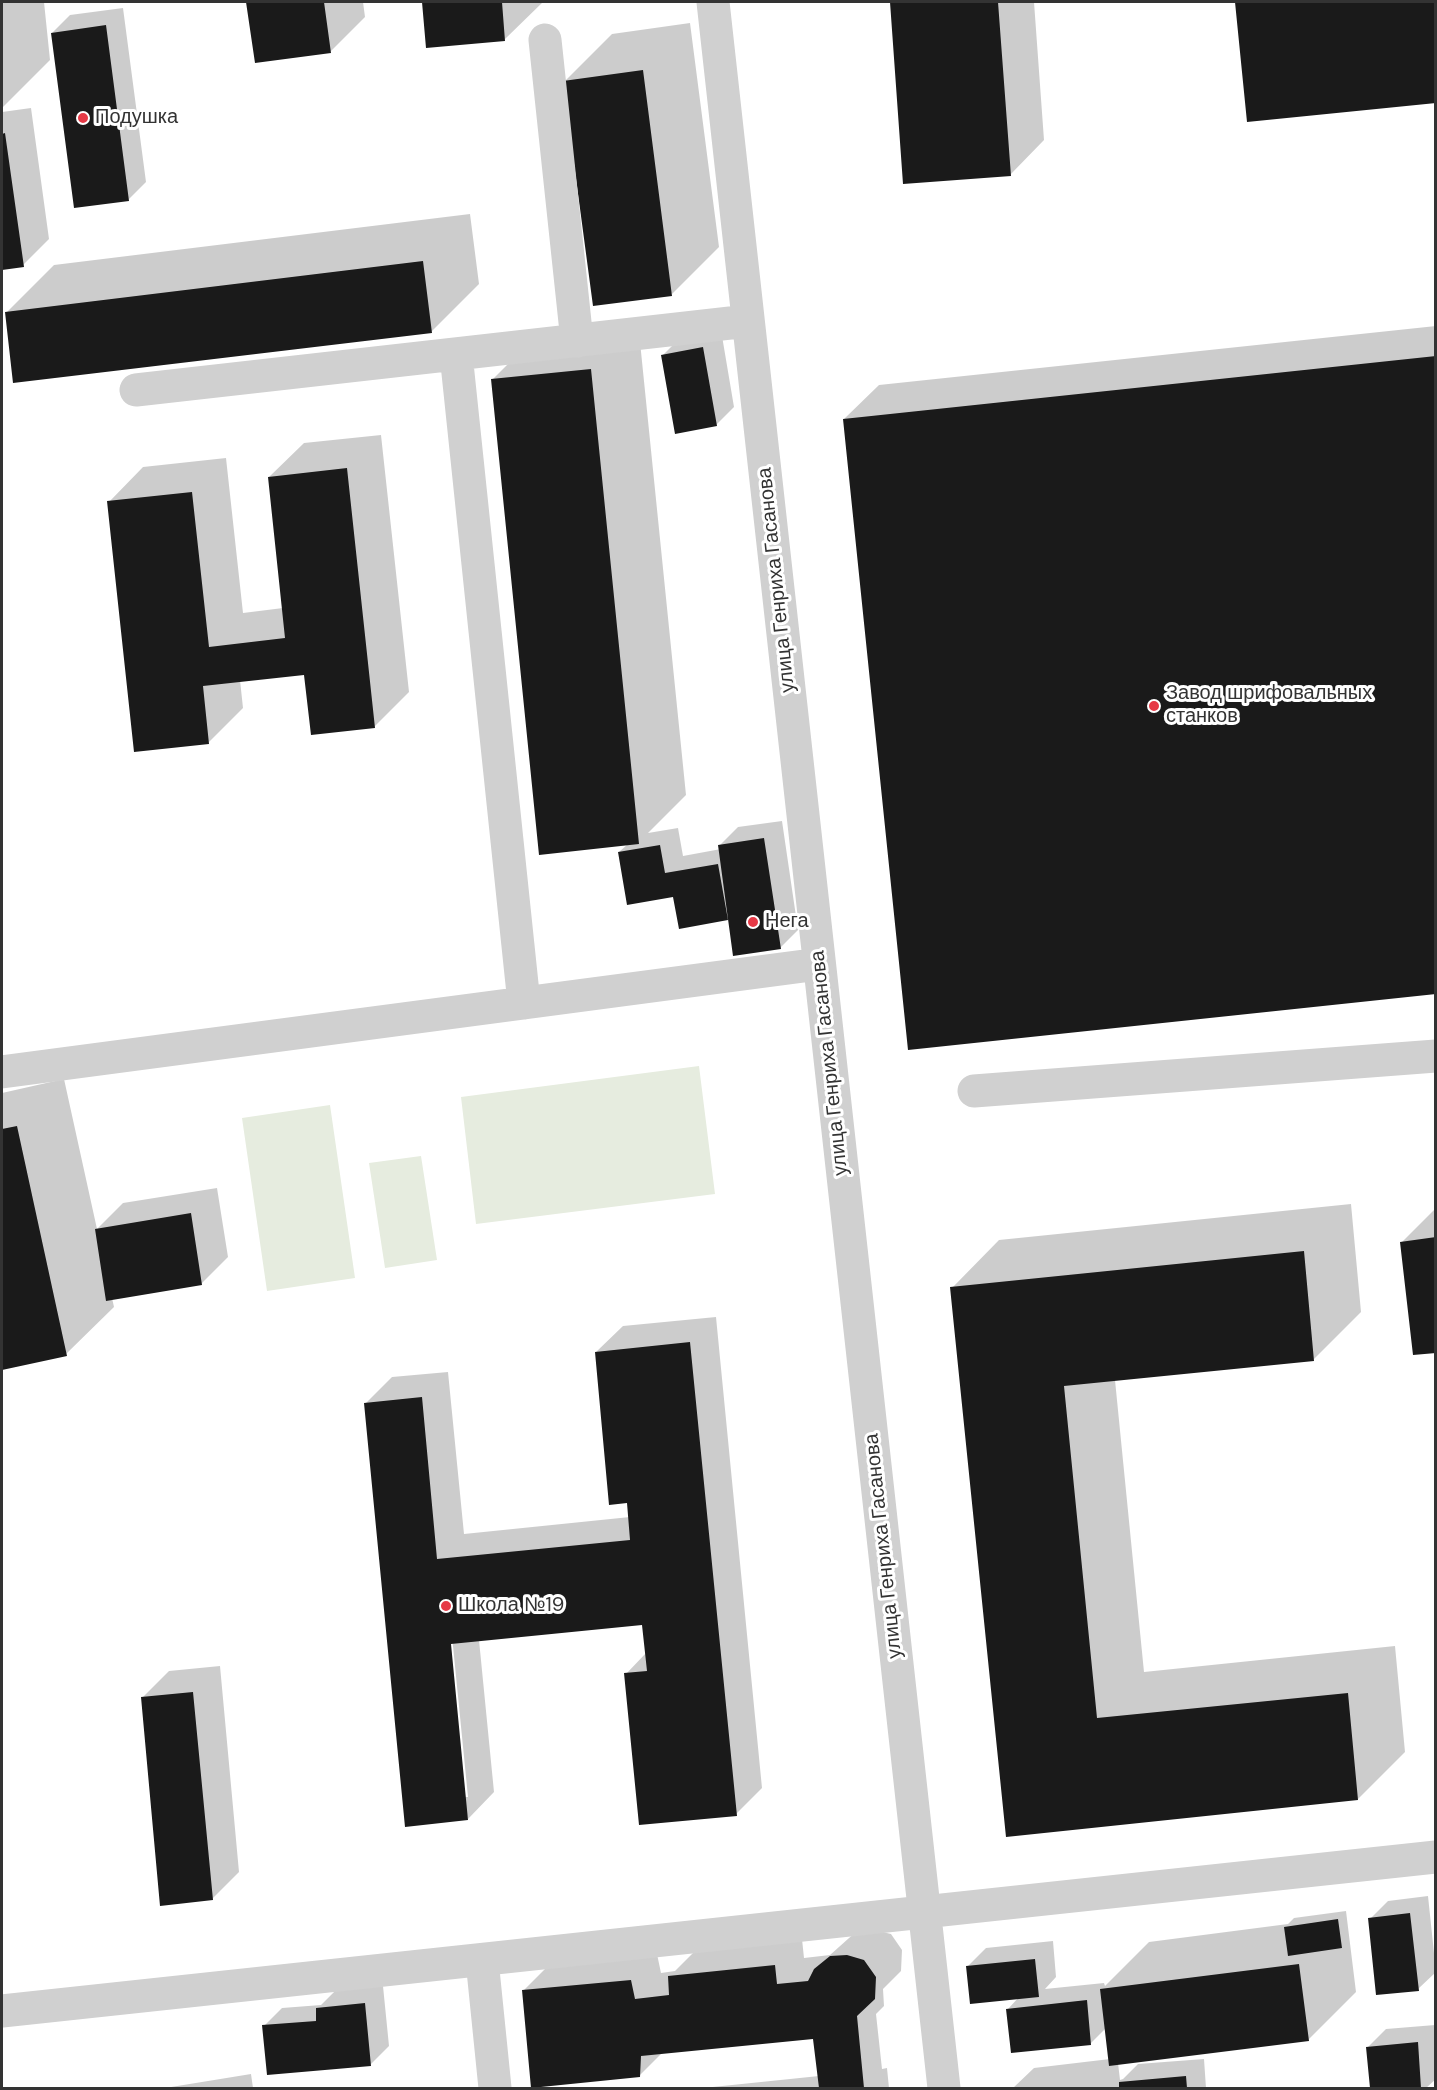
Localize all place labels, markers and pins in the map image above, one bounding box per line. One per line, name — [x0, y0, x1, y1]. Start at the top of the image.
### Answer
place label: Подушка — [95, 106, 178, 130]
marker: Подушка — [76, 111, 90, 125]
place label: Завод шрифовальных станков — [1166, 682, 1372, 729]
marker: Завод шрифовальных станков — [1147, 699, 1161, 713]
place label: Нега — [765, 910, 809, 934]
marker: Нега — [746, 915, 760, 929]
place label: Школа №19 — [458, 1594, 564, 1618]
marker: Школа №19 — [439, 1599, 453, 1613]

